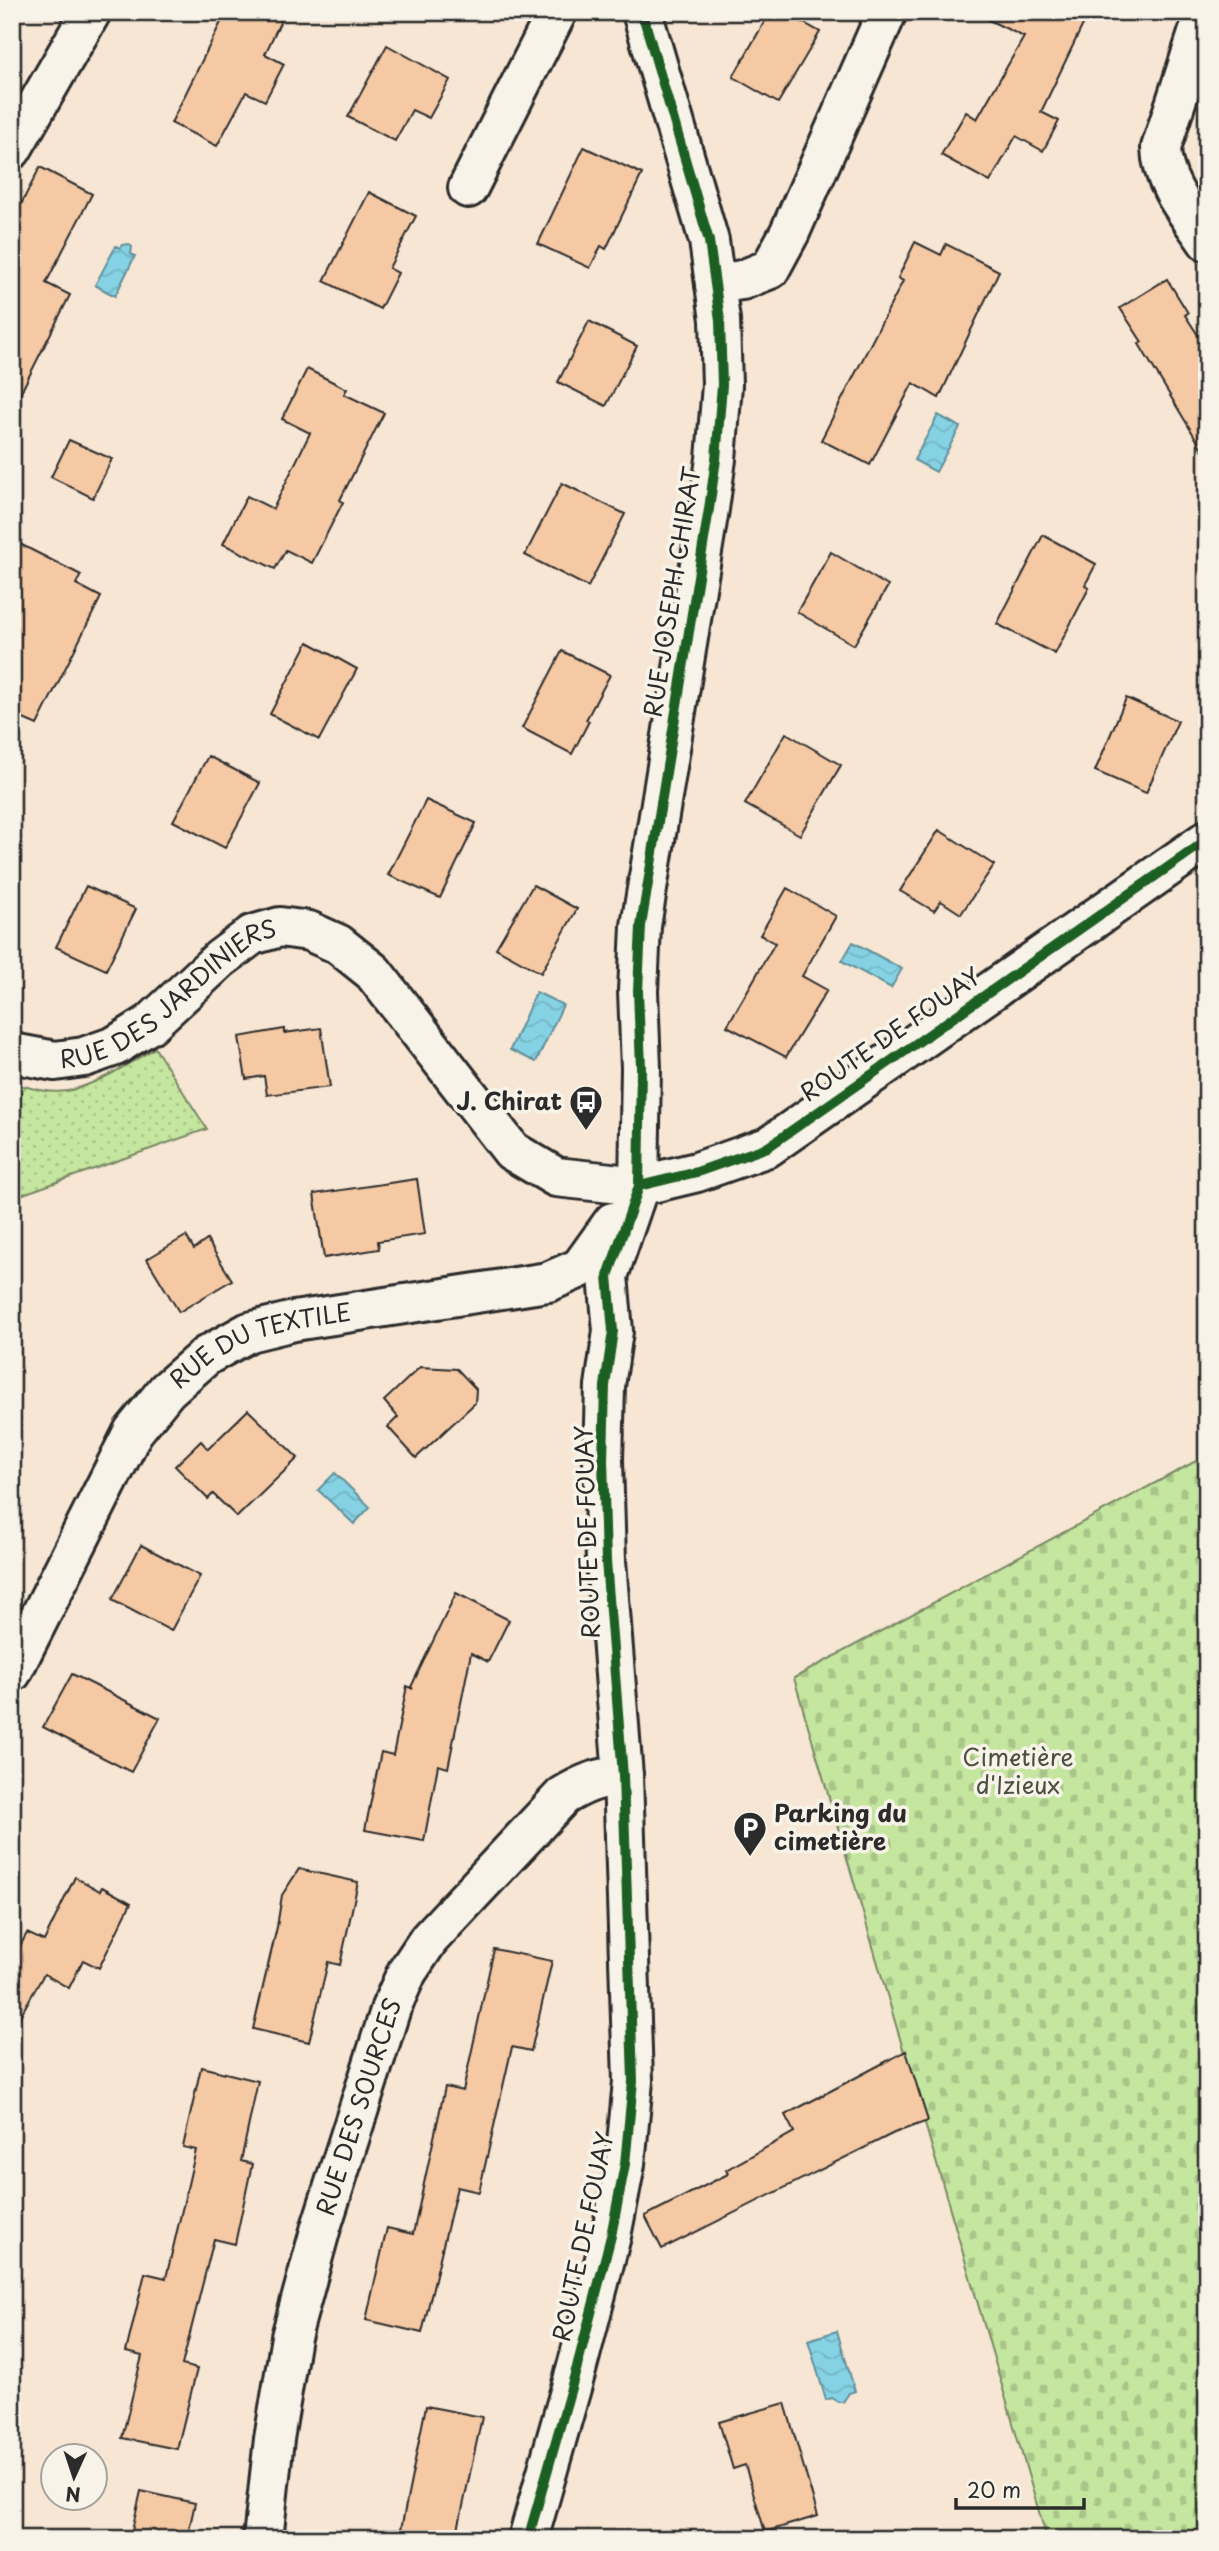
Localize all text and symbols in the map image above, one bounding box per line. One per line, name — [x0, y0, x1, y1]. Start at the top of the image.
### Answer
street label: RUE JOSEPH CHIRAT — [633, 463, 709, 719]
street label: RUE DES JARDINIERS — [57, 909, 280, 1076]
street label: ROUTE DE FOUAY — [792, 957, 988, 1109]
place label: J. Chirat — [456, 1082, 562, 1118]
bus stop icon: J. Chirat — [567, 1083, 605, 1132]
street label: RUE DU TEXTILE — [161, 1292, 354, 1396]
street label: ROUTE DE FOUAY — [564, 1425, 608, 1639]
park label: Cimetière d'Izieux — [962, 1738, 1074, 1802]
place label: Parking du cimetière — [774, 1794, 907, 1858]
parking icon: Parking du cimetière — [731, 1809, 769, 1858]
street label: RUE DES SOURCES — [306, 1991, 409, 2220]
street label: ROUTE DE FOUAY — [542, 2128, 622, 2345]
north arrow — [38, 2442, 108, 2512]
scale bar — [956, 2467, 1084, 2511]
text: 20 m — [967, 2473, 1021, 2505]
text: N — [65, 2481, 81, 2509]

